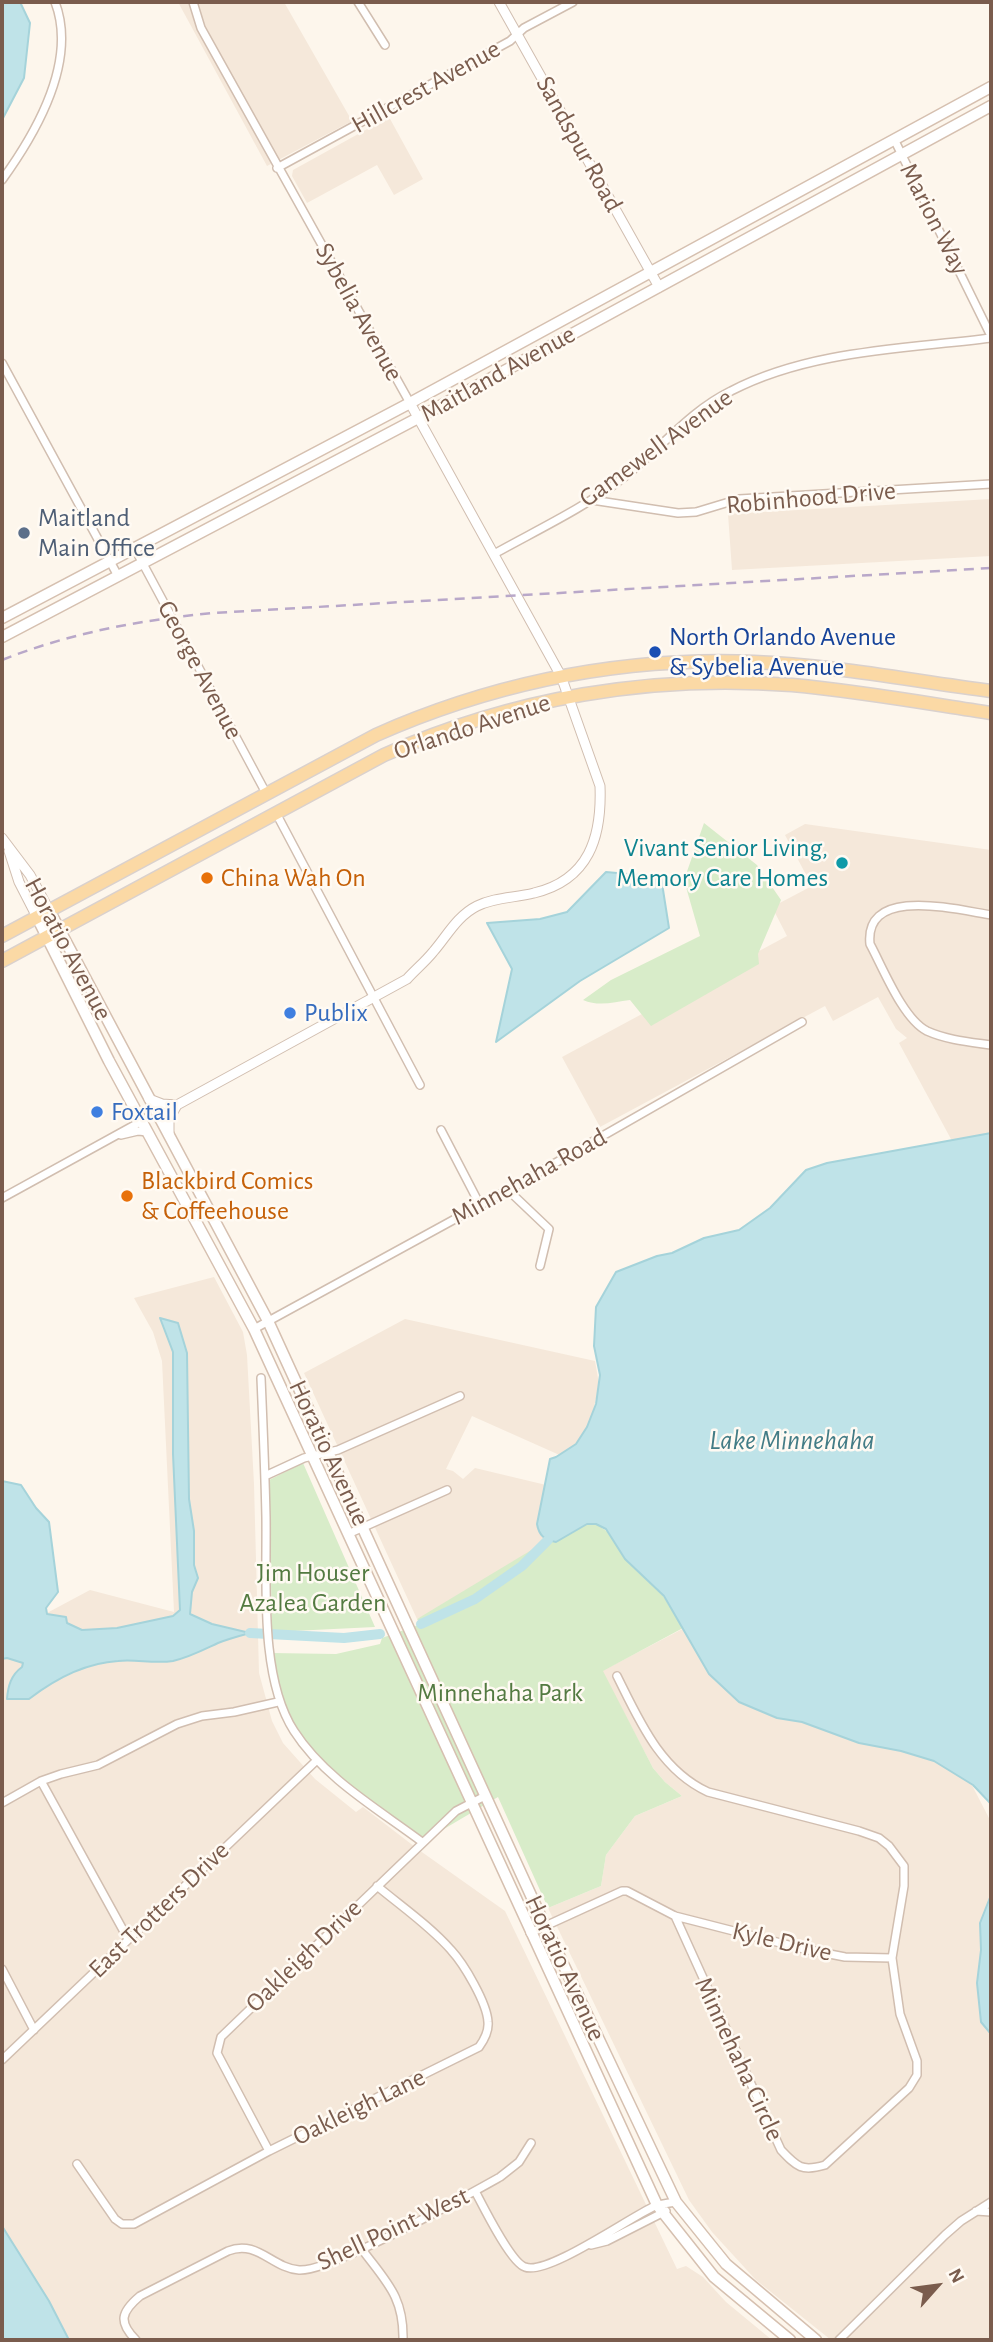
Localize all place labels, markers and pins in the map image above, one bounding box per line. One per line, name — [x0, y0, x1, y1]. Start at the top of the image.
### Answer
place label: Maitland Main Office — [38, 502, 155, 564]
marker: Maitland Main Office — [16, 525, 32, 541]
place label: North Orlando Avenue & Sybelia Avenue — [669, 621, 896, 682]
marker: North Orlando Avenue & Sybelia Avenue — [647, 644, 663, 660]
place label: Vivant Senior Living, Memory Care Homes — [617, 832, 828, 894]
marker: Vivant Senior Living, Memory Care Homes — [834, 855, 850, 871]
place label: China Wah On — [221, 862, 366, 894]
marker: China Wah On — [199, 870, 215, 886]
place label: Publix — [304, 997, 368, 1029]
marker: Publix — [282, 1005, 298, 1021]
place label: Foxtail — [111, 1096, 178, 1128]
marker: Foxtail — [89, 1104, 105, 1120]
place label: Blackbird Comics & Coffeehouse — [141, 1165, 313, 1226]
marker: Blackbird Comics & Coffeehouse — [119, 1188, 135, 1204]

